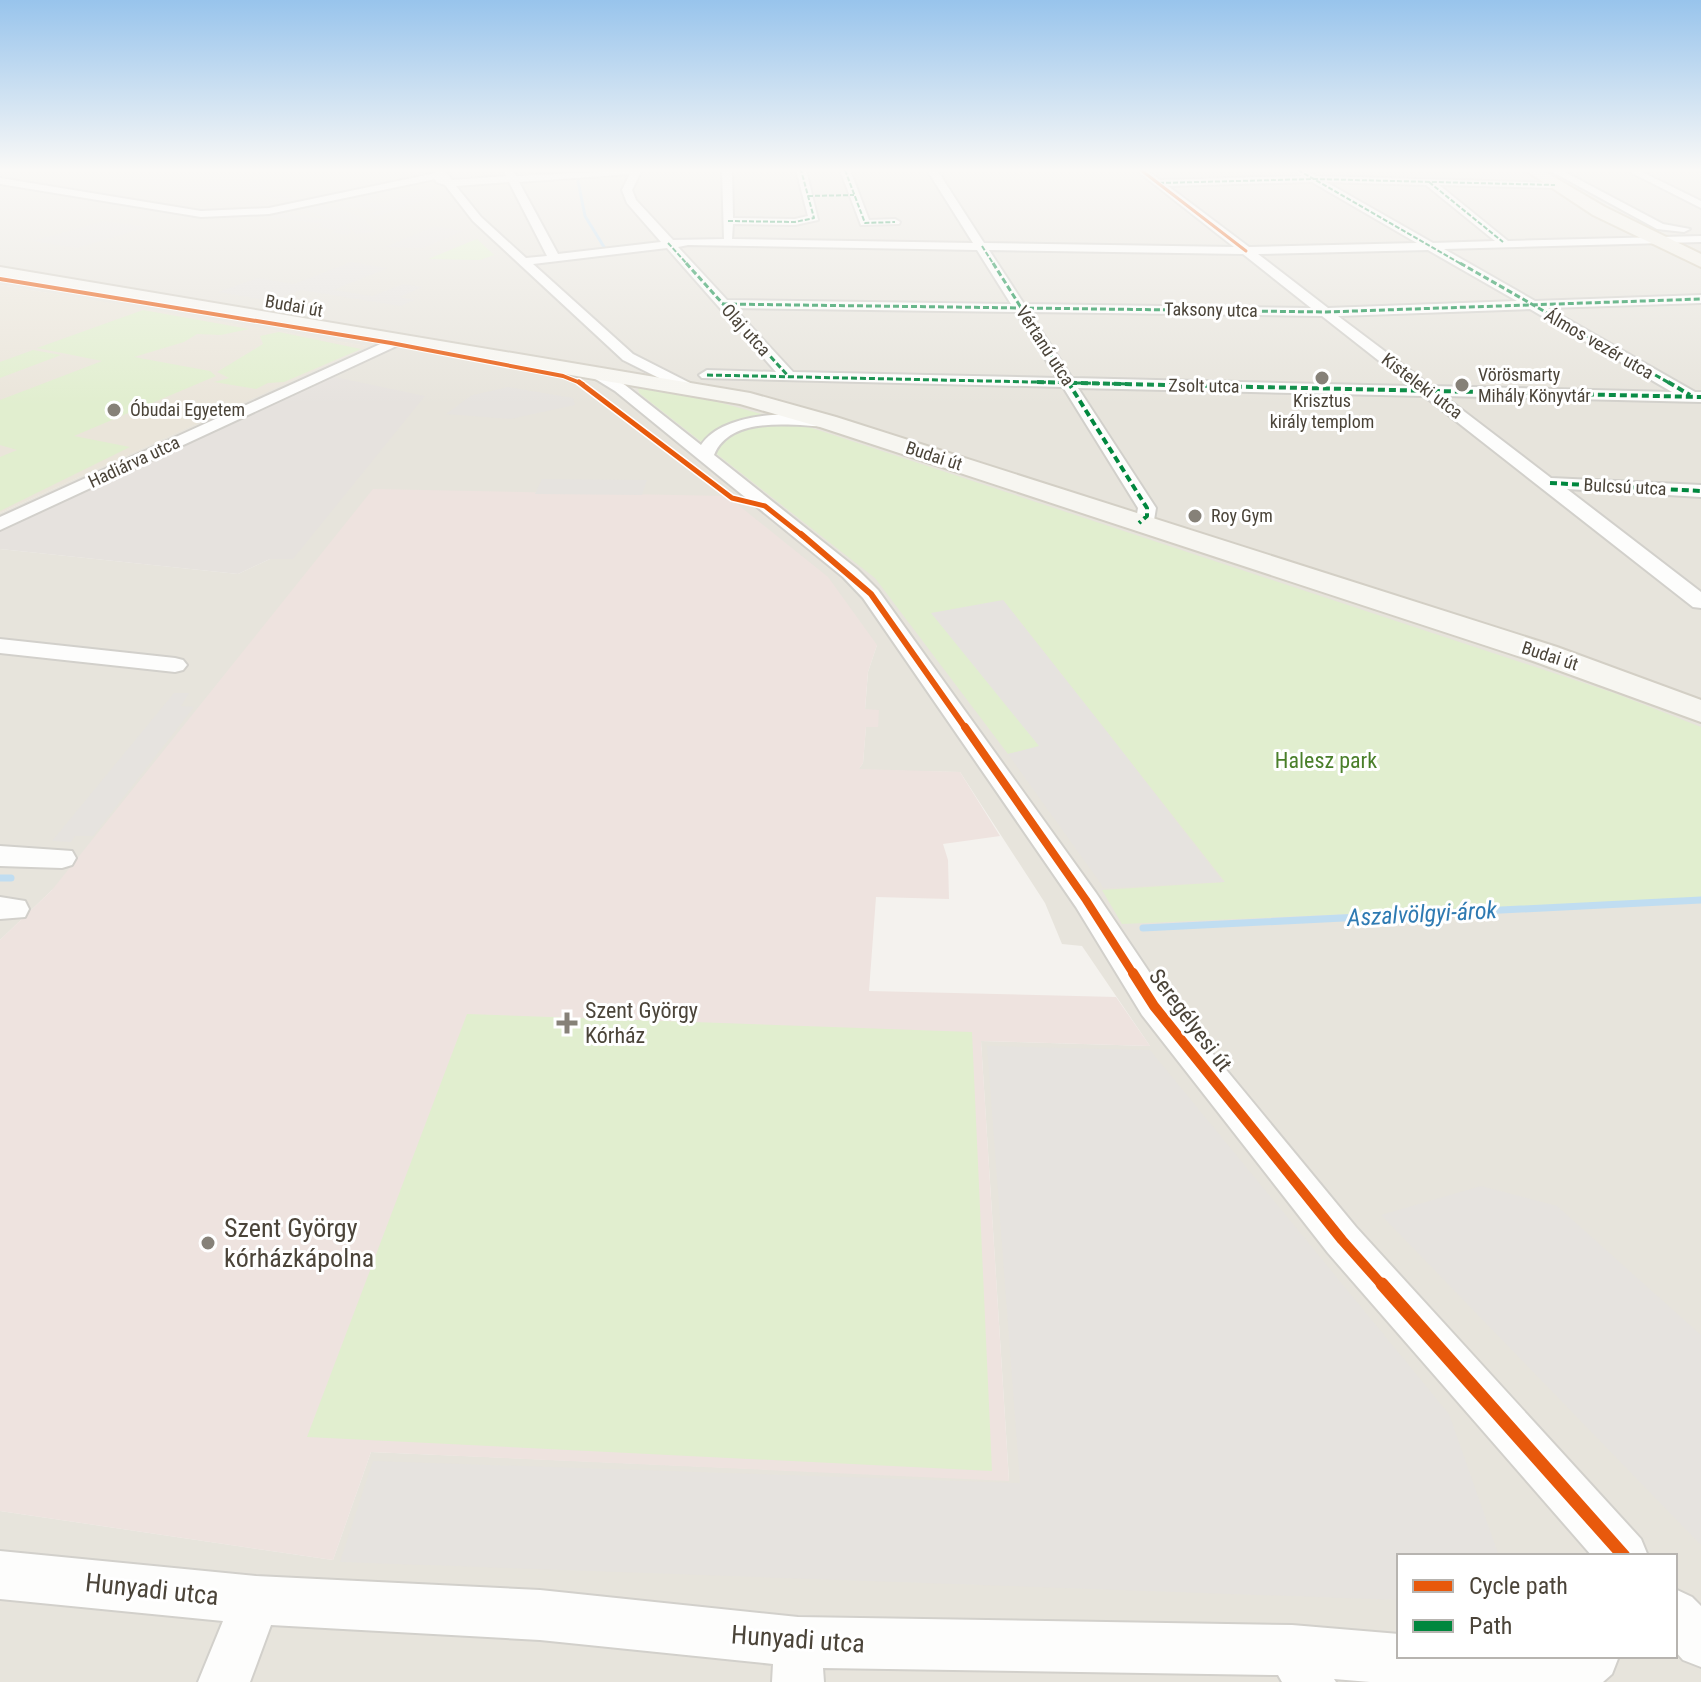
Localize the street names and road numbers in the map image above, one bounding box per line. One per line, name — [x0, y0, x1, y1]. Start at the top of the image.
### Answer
street label: Budai út — [264, 290, 325, 321]
street label: Taksony utca — [1164, 298, 1258, 321]
street label: Olaj utca — [718, 299, 775, 360]
street label: Vértanú utca — [1012, 302, 1079, 389]
street label: Álmos vezér utca — [1541, 304, 1657, 383]
street label: Kisteleki utca — [1378, 348, 1467, 423]
street label: Zsolt utca — [1168, 374, 1240, 397]
street label: Hadiárva utca — [85, 431, 183, 492]
street label: Budai út — [903, 437, 965, 475]
street label: Bulcsú utca — [1583, 474, 1667, 499]
street label: Budai út — [1519, 637, 1581, 675]
street label: Seregélyesi út — [1144, 964, 1237, 1076]
street label: Hunyadi utca — [84, 1567, 220, 1611]
street label: Hunyadi utca — [730, 1619, 866, 1659]

